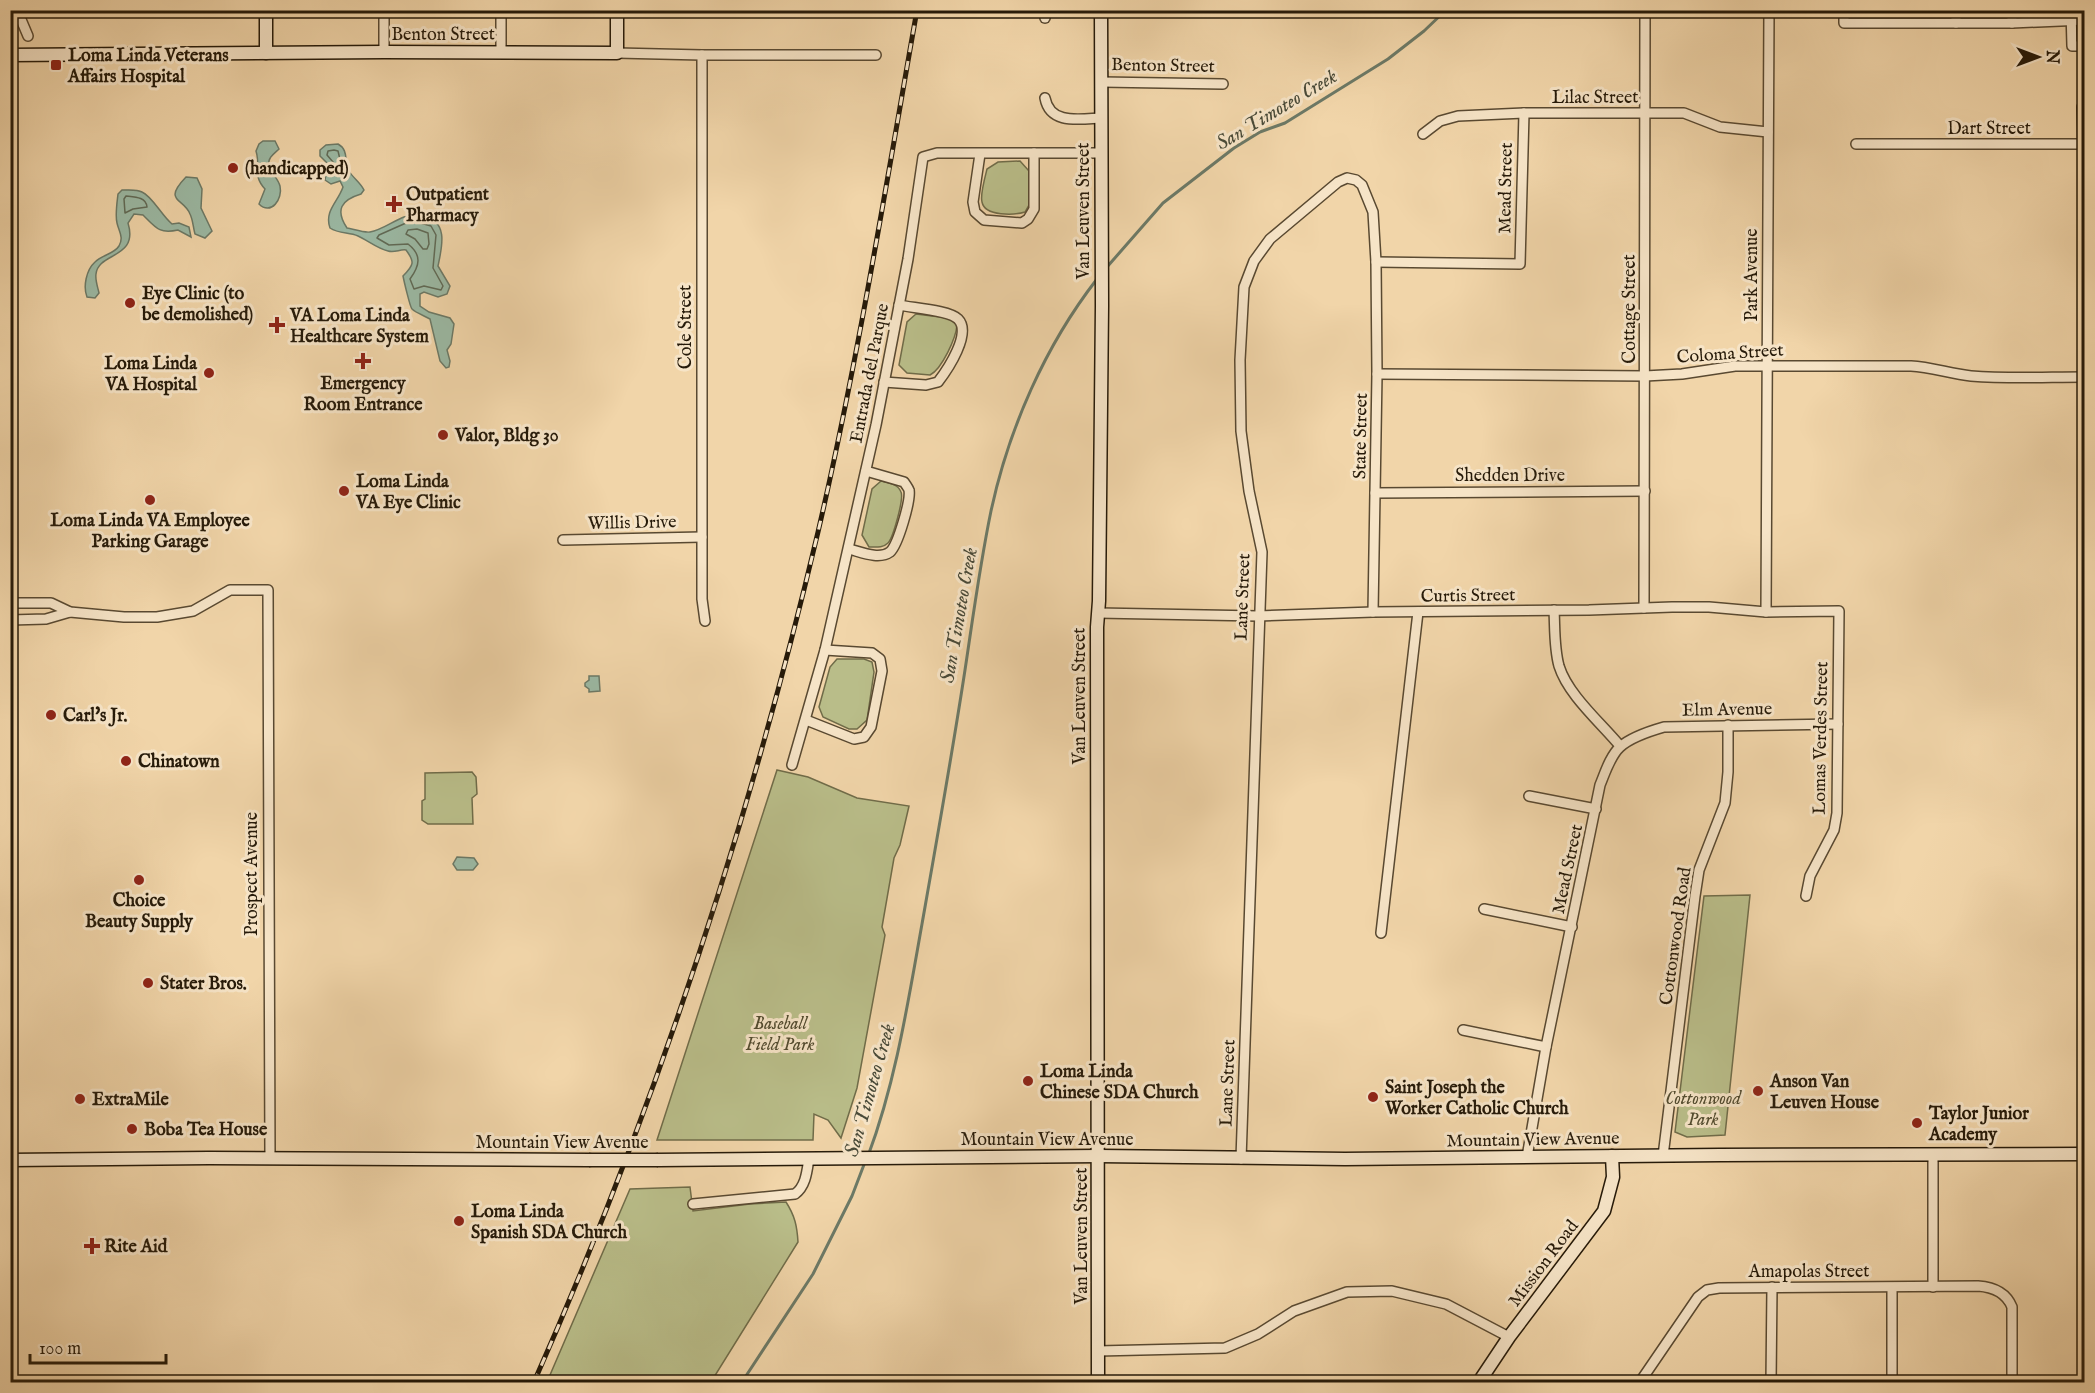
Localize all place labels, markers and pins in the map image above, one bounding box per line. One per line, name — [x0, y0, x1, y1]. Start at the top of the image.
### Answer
place label: Loma Linda Veterans Affairs Hospital — [67, 45, 229, 89]
marker: Loma Linda Veterans Affairs Hospital — [49, 58, 63, 72]
place label: (handicapped) — [245, 158, 349, 181]
marker: (handicapped) — [226, 161, 240, 175]
place label: Outpatient Pharmacy — [406, 184, 490, 228]
marker: Outpatient Pharmacy — [387, 197, 401, 211]
place label: Eye Clinic (to be demolished) — [141, 283, 253, 327]
marker: Eye Clinic (to be demolished) — [123, 296, 137, 310]
place label: VA Loma Linda Healthcare System — [289, 305, 429, 349]
marker: VA Loma Linda Healthcare System — [268, 316, 286, 334]
marker: Emergency Room Entrance — [354, 352, 372, 370]
place label: Loma Linda VA Hospital — [104, 353, 198, 397]
marker: Loma Linda VA Hospital — [202, 366, 216, 380]
place label: Emergency Room Entrance — [304, 373, 423, 417]
place label: Valor, Bldg 30 — [454, 425, 559, 448]
marker: Valor, Bldg 30 — [436, 428, 450, 442]
place label: Loma Linda VA Eye Clinic — [355, 471, 461, 515]
marker: Loma Linda VA Eye Clinic — [337, 484, 351, 498]
marker: Loma Linda VA Employee Parking Garage — [143, 493, 157, 507]
place label: Loma Linda VA Employee Parking Garage — [50, 510, 250, 554]
place label: Carl's Jr. — [63, 705, 128, 728]
marker: Carl's Jr. — [44, 708, 58, 722]
place label: Chinatown — [138, 751, 220, 774]
marker: Chinatown — [119, 754, 133, 768]
marker: Choice Beauty Supply — [132, 873, 146, 887]
place label: Choice Beauty Supply — [85, 890, 194, 934]
place label: Stater Bros. — [160, 973, 247, 996]
marker: Stater Bros. — [141, 976, 155, 990]
place label: Loma Linda Chinese SDA Church — [1040, 1061, 1199, 1105]
place label: Anson Van Leuven House — [1769, 1071, 1880, 1115]
marker: Loma Linda Chinese SDA Church — [1021, 1074, 1035, 1088]
place label: Saint Joseph the Worker Catholic Church — [1384, 1077, 1569, 1121]
marker: Anson Van Leuven House — [1751, 1084, 1765, 1098]
place label: ExtraMile — [92, 1089, 169, 1112]
marker: Saint Joseph the Worker Catholic Church — [1366, 1090, 1380, 1104]
marker: ExtraMile — [73, 1092, 87, 1106]
place label: Taylor Junior Academy — [1928, 1103, 2029, 1147]
marker: Taylor Junior Academy — [1910, 1116, 1924, 1130]
place label: Boba Tea House — [144, 1119, 268, 1142]
marker: Boba Tea House — [125, 1122, 139, 1136]
place label: Loma Linda Spanish SDA Church — [471, 1201, 627, 1245]
marker: Loma Linda Spanish SDA Church — [452, 1214, 466, 1228]
place label: Rite Aid — [104, 1236, 168, 1259]
marker: Rite Aid — [85, 1239, 99, 1253]

